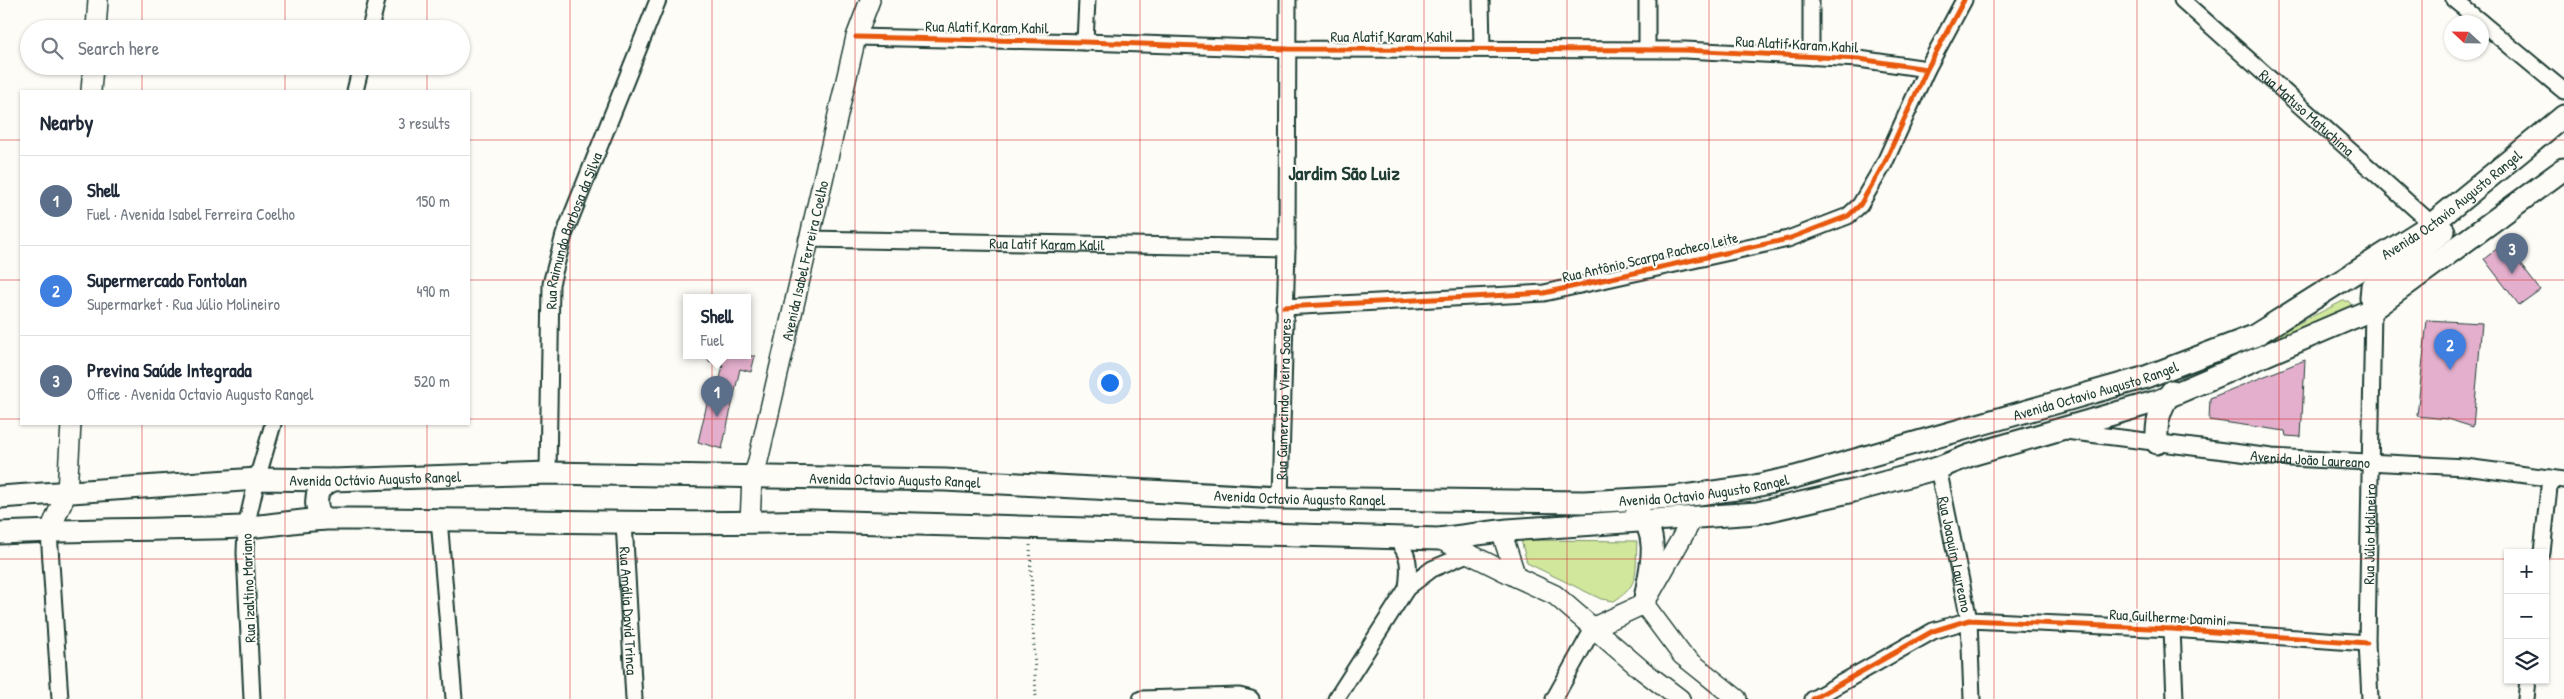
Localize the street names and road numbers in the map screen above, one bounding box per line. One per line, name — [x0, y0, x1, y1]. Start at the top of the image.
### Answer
street label: Rua Alatif Karam Kahil — [925, 15, 1049, 39]
street label: Rua Alatif Karam Kahil — [1330, 26, 1454, 47]
street label: Rua Alatif Karam Kahil — [1735, 30, 1859, 58]
street label: Rua Matuso Matuchima — [2255, 64, 2359, 160]
street label: Avenida Octavio Augusto Rangel — [2377, 145, 2526, 264]
street label: Rua Raimundo Barbosa da Silva — [540, 149, 607, 309]
street label: Avenida Isabel Ferreira Coelho — [776, 178, 833, 343]
street label: Rua Antônio Scarpa Pacheco Leite — [1560, 227, 1740, 287]
street label: Rua Latif Karam Kalil — [989, 232, 1105, 255]
street label: Rua Gumercindo Vieira Soares — [1270, 318, 1296, 480]
street label: Avenida Octavio Augusto Rangel — [2010, 355, 2181, 425]
street label: Avenida João Laureano — [2249, 444, 2371, 473]
street label: Avenida Octávio Augusto Rangel — [289, 465, 461, 491]
street label: Avenida Octavio Augusto Rangel — [809, 467, 981, 492]
street label: Avenida Octavio Augusto Rangel — [1618, 468, 1791, 511]
street label: Rua Júlio Molineiro — [2358, 483, 2380, 585]
street label: Avenida Octavio Augusto Rangel — [1214, 484, 1386, 510]
street label: Rua Joaquim Laureano — [1934, 494, 1978, 614]
street label: Rua Izaltino Mariano — [236, 533, 260, 643]
street label: Rua Amália David Trinca — [615, 546, 643, 676]
street label: Rua Guilherme Damini — [2109, 603, 2227, 631]

